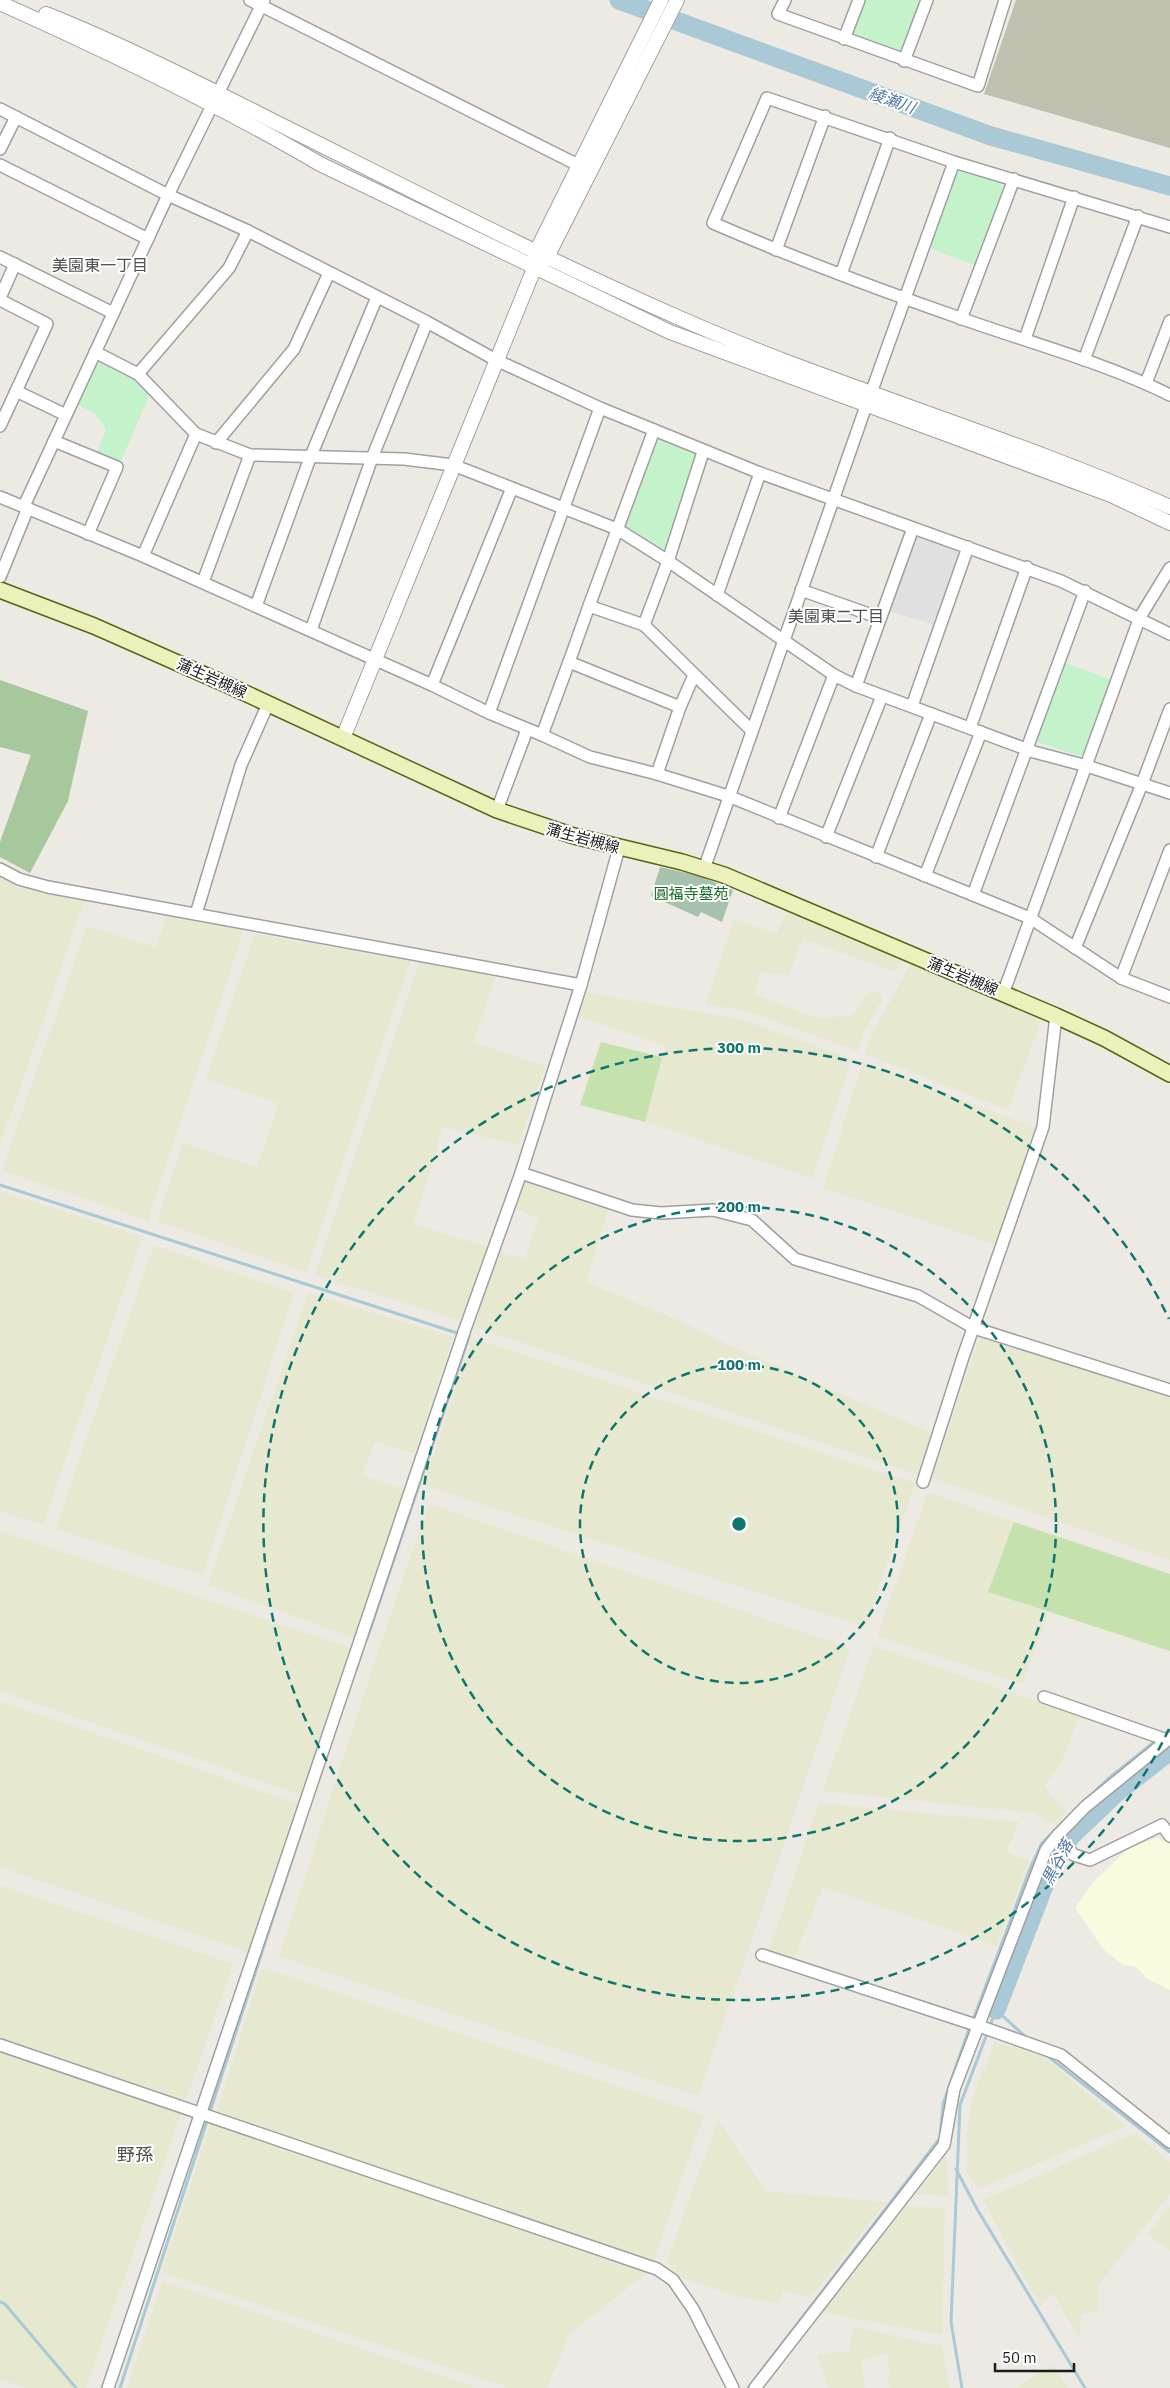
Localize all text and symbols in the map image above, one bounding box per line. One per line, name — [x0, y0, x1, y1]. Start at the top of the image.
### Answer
water label: 綾瀬川 — [866, 82, 920, 118]
district label: 美園東一丁目 — [52, 255, 148, 275]
district label: 美園東二丁目 — [788, 606, 884, 626]
street label: 蒲生岩槻線 — [174, 654, 250, 702]
street label: 蒲生岩槻線 — [544, 819, 622, 857]
park label: 圓福寺墓苑 — [653, 884, 729, 903]
street label: 蒲生岩槻線 — [925, 953, 1001, 999]
text: 300 m — [717, 1038, 761, 1057]
text: 200 m — [717, 1197, 761, 1216]
text: 100 m — [717, 1355, 761, 1374]
centre of rings — [730, 1515, 748, 1533]
water label: 黒谷落 — [1037, 1833, 1079, 1888]
district label: 野孫 — [117, 2143, 153, 2166]
scale bar — [995, 2340, 1074, 2372]
text: 50 m — [1002, 2348, 1037, 2367]

